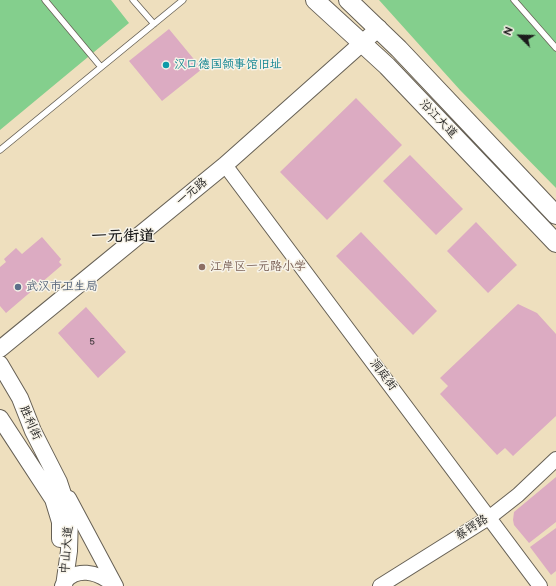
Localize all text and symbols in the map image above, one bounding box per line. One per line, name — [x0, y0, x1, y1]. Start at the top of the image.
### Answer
north arrow — [500, 16, 540, 56]
text: N — [501, 25, 516, 37]
place label: 汉口德国领事馆旧址 — [174, 58, 282, 72]
marker: 汉口德国领事馆旧址 — [161, 60, 171, 70]
street label: 沿江大道 — [416, 97, 460, 141]
street label: 一元路 — [173, 175, 211, 209]
district label: 一元街道 — [91, 227, 155, 247]
place label: 江岸区一元路小学 — [210, 260, 306, 274]
marker: 江岸区一元路小学 — [197, 262, 207, 272]
place label: 武汉市卫生局 — [26, 280, 98, 294]
marker: 武汉市卫生局 — [13, 282, 23, 292]
house number: 5 — [89, 336, 95, 348]
street label: 洞庭街 — [366, 356, 400, 394]
street label: 胜利街 — [16, 404, 44, 442]
street label: 蔡锷路 — [453, 512, 491, 544]
street label: 中山大道 — [58, 525, 76, 575]

